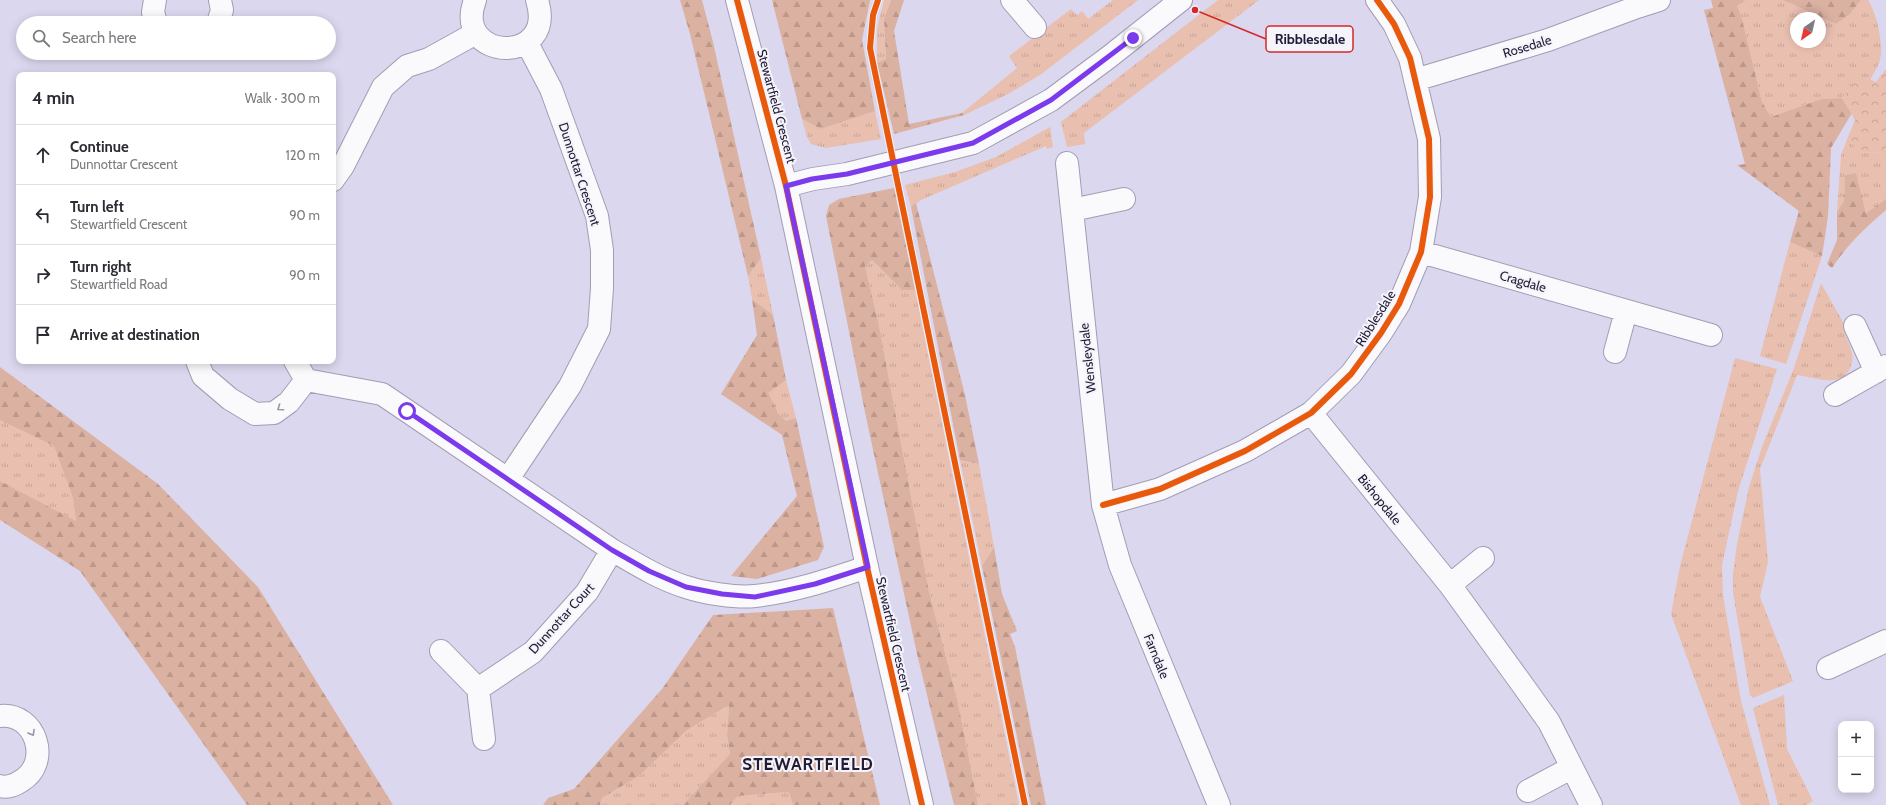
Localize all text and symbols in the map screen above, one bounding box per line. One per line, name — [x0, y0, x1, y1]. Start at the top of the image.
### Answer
north arrow — [1790, 12, 1826, 48]
search box — [16, 16, 336, 60]
callout: Ribblesdale — [1266, 26, 1353, 52]
icon: search — [30, 27, 52, 49]
text: Search here — [62, 29, 137, 47]
route end — [1124, 29, 1142, 47]
text: Ribblesdale — [1275, 30, 1345, 48]
street label: Rosedale — [1501, 31, 1554, 61]
street label: Stewartfield Crescent — [754, 47, 800, 165]
text: 4 min — [32, 88, 75, 108]
text: Walk · 300 m — [245, 90, 320, 106]
street label: Dunnottar Crescent — [556, 120, 604, 228]
text: Continue — [70, 138, 129, 156]
icon: ahead — [32, 144, 54, 166]
text: 120 m — [286, 147, 320, 163]
text: Dunnottar Crescent — [70, 156, 178, 172]
text: Turn left — [70, 198, 124, 216]
icon: left — [32, 204, 54, 226]
text: 90 m — [289, 207, 320, 223]
text: Stewartfield Crescent — [70, 216, 187, 232]
text: Turn right — [70, 258, 131, 276]
icon: right — [32, 264, 54, 286]
text: 90 m — [289, 267, 320, 283]
street label: Cragdale — [1498, 267, 1548, 295]
text: Stewartfield Road — [70, 276, 168, 292]
street label: Ribblesdale — [1351, 287, 1399, 349]
street label: Wensleydale — [1075, 322, 1099, 394]
icon: arrive — [32, 324, 54, 346]
text: Arrive at destination — [70, 326, 200, 344]
route start — [398, 402, 416, 420]
one-way arrow — [277, 403, 284, 411]
street label: Bishopdale — [1355, 471, 1405, 528]
street label: Stewartfield Crescent — [873, 575, 915, 694]
street label: Dunnottar Court — [525, 579, 597, 657]
street label: Farndale — [1141, 631, 1173, 681]
map controls — [1838, 721, 1874, 793]
button: + — [1838, 721, 1874, 757]
one-way arrow — [28, 729, 35, 736]
district label: STEWARTFIELD — [742, 754, 874, 774]
button: − — [1838, 757, 1874, 793]

